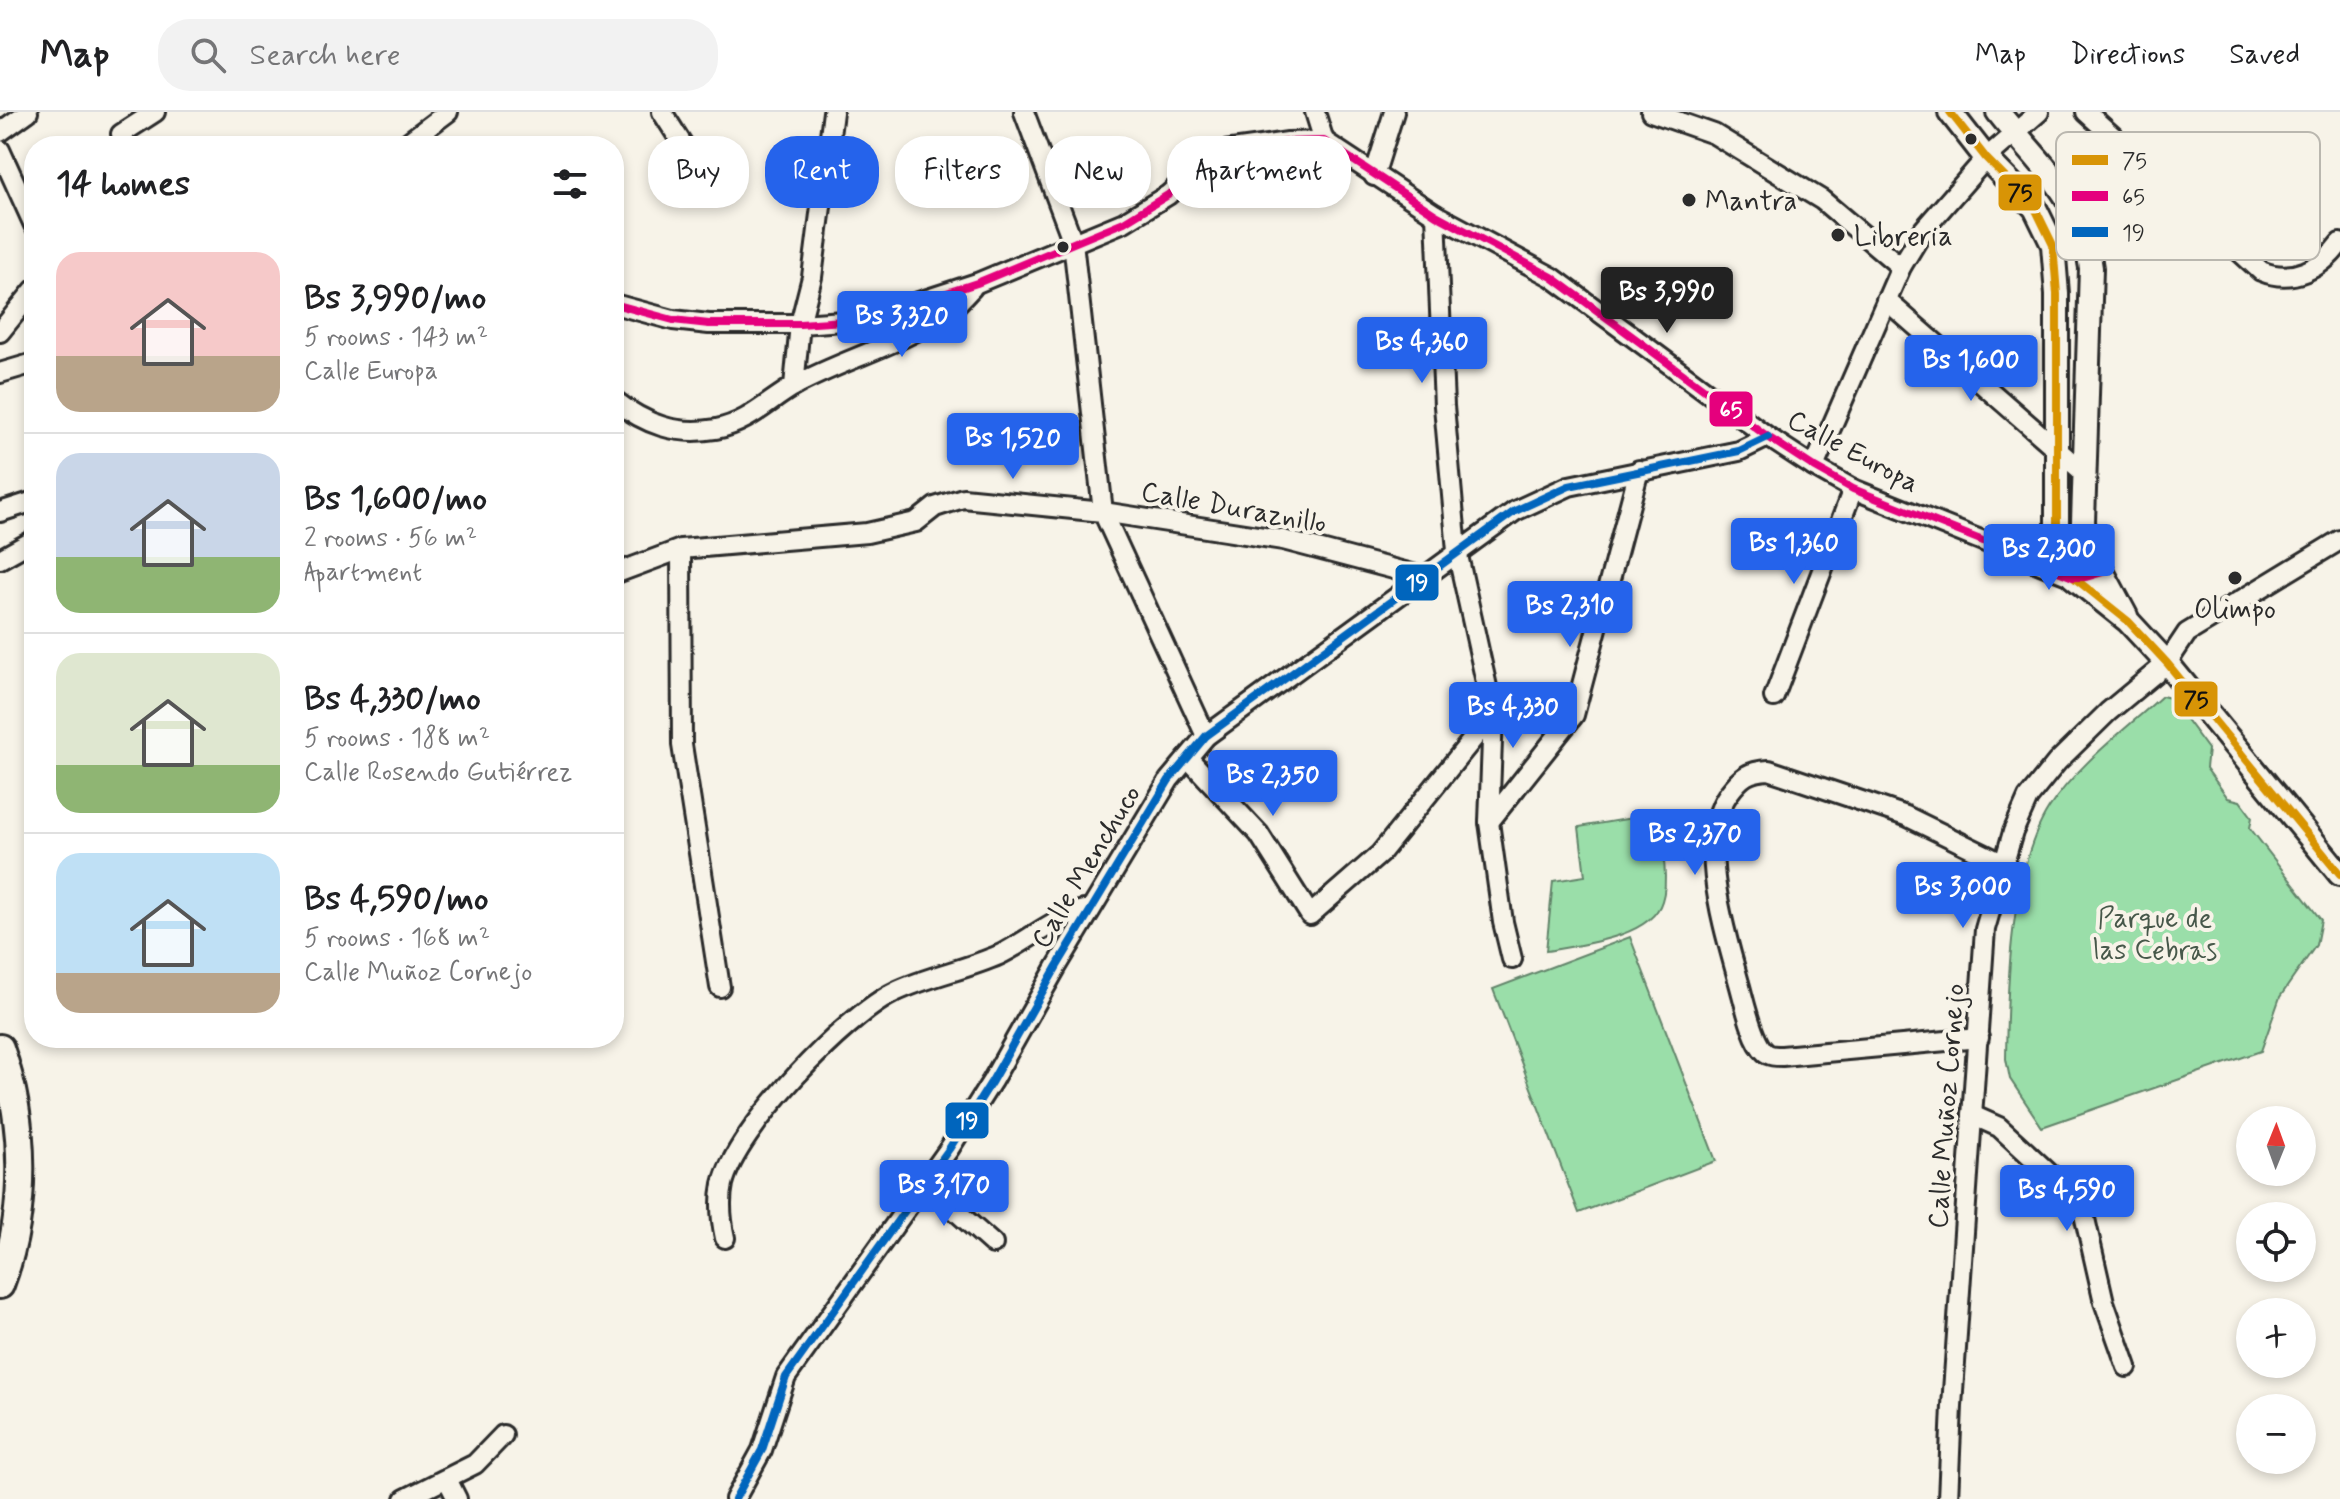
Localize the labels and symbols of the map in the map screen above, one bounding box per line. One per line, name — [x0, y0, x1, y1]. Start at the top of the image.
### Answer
unlabelled marker — [1963, 131, 1979, 147]
legend — [2056, 132, 2320, 260]
text: 75 — [2122, 148, 2147, 176]
line badge: 75 — [1997, 173, 2043, 212]
text: 75 — [2007, 180, 2033, 208]
place label: Mantra — [1705, 184, 1797, 221]
text: 65 — [2122, 184, 2145, 212]
marker: Mantra — [1680, 191, 1698, 209]
place label: Libreria — [1854, 219, 1953, 256]
text: 19 — [2122, 220, 2145, 248]
marker: Libreria — [1829, 226, 1847, 244]
unlabelled marker — [1055, 239, 1071, 255]
pin: Bs 3,990 — [1584, 267, 1750, 335]
pin: Bs 3,320 — [819, 291, 985, 359]
pin: Bs 4,360 — [1339, 317, 1505, 385]
pin: Bs 1,600 — [1888, 335, 2054, 403]
line badge: 65 — [1708, 390, 1754, 428]
text: 65 — [1720, 397, 1743, 425]
street label: Calle Europa — [1780, 402, 1925, 502]
pin: Bs 1,520 — [930, 413, 1096, 481]
street label: Calle Duraznillo — [1138, 474, 1329, 543]
pin: Bs 1,360 — [1711, 518, 1877, 586]
pin: Bs 2,300 — [1966, 524, 2132, 592]
line badge: 19 — [1394, 563, 1440, 602]
marker: Olimpo — [2226, 569, 2244, 587]
text: 19 — [1406, 570, 1428, 598]
pin: Bs 2,310 — [1487, 581, 1653, 649]
place label: Olimpo — [2194, 592, 2276, 629]
line badge: 75 — [2173, 680, 2219, 718]
pin: Bs 4,330 — [1430, 682, 1596, 750]
text: 75 — [2183, 687, 2209, 715]
pin: Bs 2,350 — [1190, 750, 1356, 818]
street label: Calle Menchuco — [1024, 779, 1150, 956]
pin: Bs 2,370 — [1612, 809, 1778, 877]
pin: Bs 3,000 — [1880, 862, 2046, 930]
park label: Parque de las Cebras — [2093, 901, 2217, 970]
street label: Calle Muñoz Cornejo — [1920, 982, 1975, 1230]
line badge: 19 — [944, 1101, 990, 1140]
north arrow — [2236, 1106, 2316, 1186]
text: 19 — [956, 1108, 978, 1136]
pin: Bs 3,170 — [861, 1160, 1027, 1228]
pin: Bs 4,590 — [1984, 1165, 2150, 1233]

